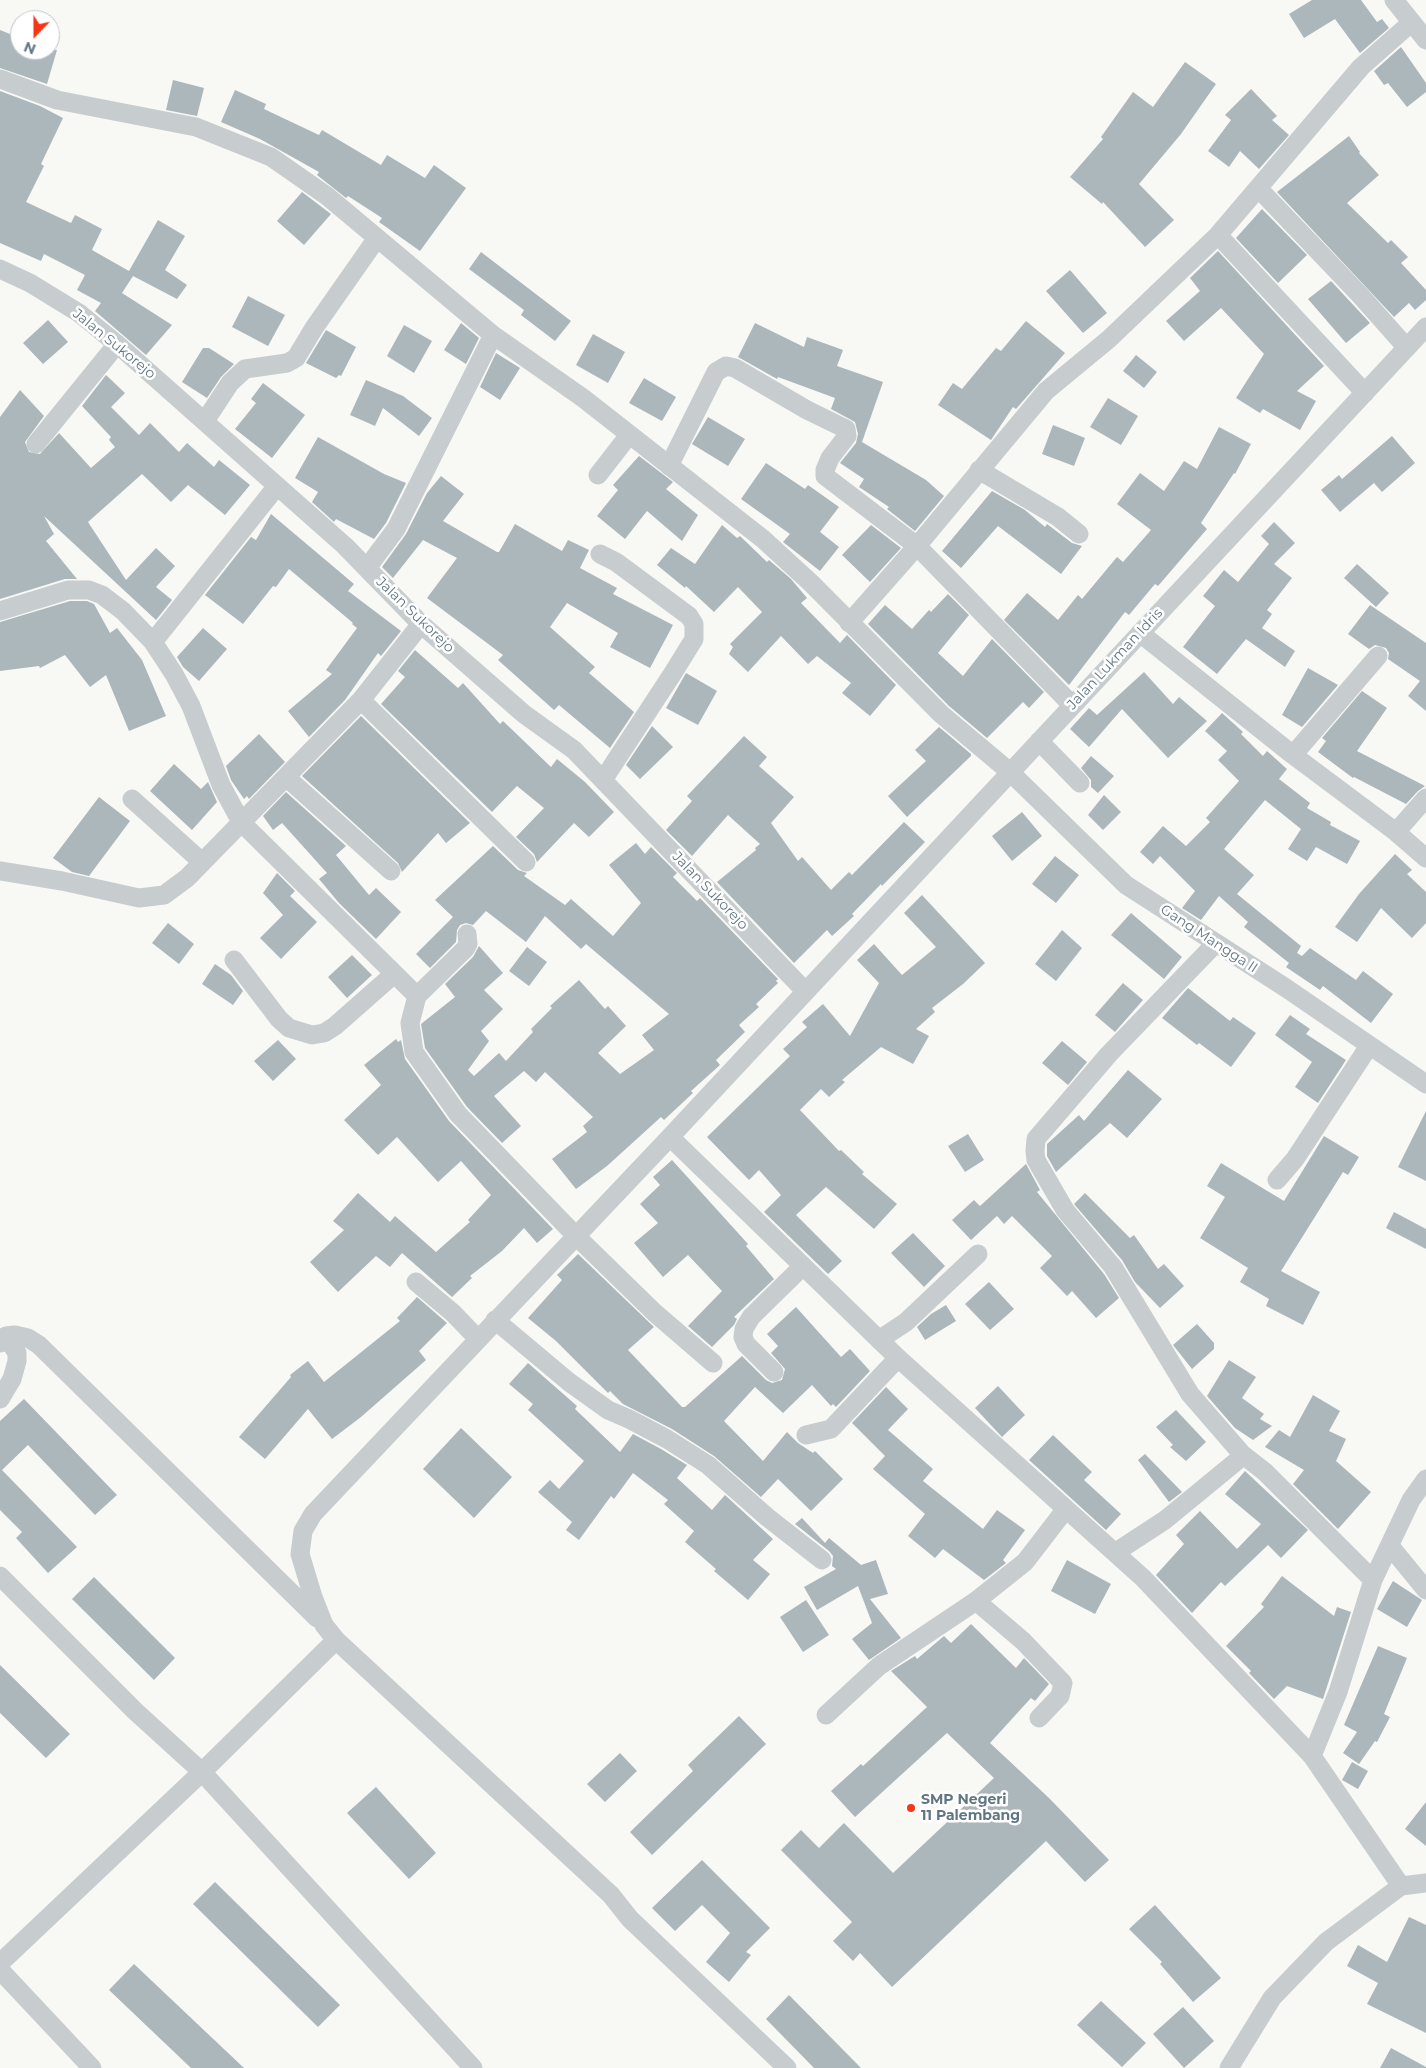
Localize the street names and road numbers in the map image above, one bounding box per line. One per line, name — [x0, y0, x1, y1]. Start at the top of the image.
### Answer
street label: Jalan Sukorejo — [69, 305, 159, 383]
street label: Jalan Sukorejo — [373, 574, 457, 656]
street label: Jalan Lukman Idris — [1064, 605, 1166, 713]
street label: Jalan Sukorejo — [669, 849, 751, 933]
street label: Gang Mangga II — [1157, 901, 1261, 977]

